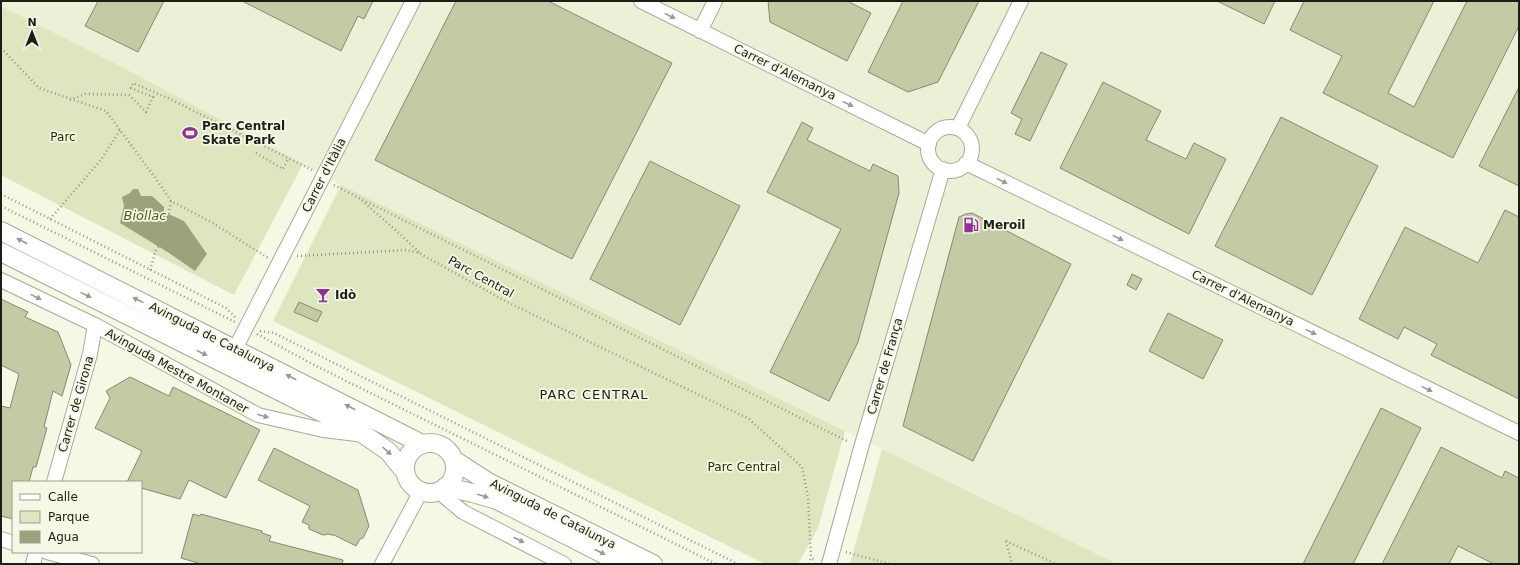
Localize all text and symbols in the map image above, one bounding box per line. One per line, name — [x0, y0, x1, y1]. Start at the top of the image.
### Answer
north arrow — [12, 12, 52, 52]
one-way arrow — [665, 13, 676, 19]
text: N — [27, 16, 37, 29]
street label: Carrer d'Alemanya — [732, 41, 838, 103]
one-way arrow — [842, 101, 854, 107]
place label: Parc Central Skate Park — [202, 119, 285, 147]
sports icon: Parc Central Skate Park — [181, 124, 199, 142]
park label: Parc — [50, 130, 76, 144]
street label: Carrer d'Itàlia — [299, 135, 349, 215]
one-way arrow — [996, 177, 1007, 184]
water label: Biollac — [124, 208, 166, 223]
fuel station icon: Meroil — [962, 216, 980, 234]
place label: Meroil — [983, 218, 1025, 232]
one-way arrow — [1113, 235, 1124, 241]
one-way arrow — [16, 238, 27, 245]
street label: Parc Central — [446, 253, 516, 301]
street label: Carrer d'Alemanya — [1190, 267, 1296, 329]
bar icon: Idò — [314, 286, 332, 304]
place label: Idò — [335, 288, 356, 302]
one-way arrow — [80, 291, 92, 298]
one-way arrow — [30, 294, 42, 300]
one-way arrow — [132, 297, 143, 303]
street label: Avinguda de Catalunya — [147, 299, 277, 375]
street label: Carrer de França — [864, 316, 906, 416]
street label: Avinguda Mestre Montaner — [103, 326, 251, 416]
one-way arrow — [1305, 329, 1316, 335]
one-way arrow — [197, 349, 208, 356]
street label: Carrer de Girona — [56, 354, 96, 454]
one-way arrow — [285, 374, 297, 380]
one-way arrow — [1422, 386, 1433, 392]
district label: PARC CENTRAL — [539, 387, 649, 402]
one-way arrow — [344, 404, 356, 410]
one-way arrow — [257, 413, 269, 419]
one-way arrow — [382, 446, 392, 455]
park label: Parc Central — [708, 460, 780, 474]
street label: Avinguda de Catalunya — [488, 476, 618, 552]
legend — [12, 481, 142, 553]
text: Calle — [48, 490, 78, 504]
one-way arrow — [477, 493, 489, 499]
text: Parque — [48, 510, 89, 524]
text: Agua — [48, 530, 79, 544]
one-way arrow — [513, 537, 524, 543]
one-way arrow — [594, 549, 606, 556]

